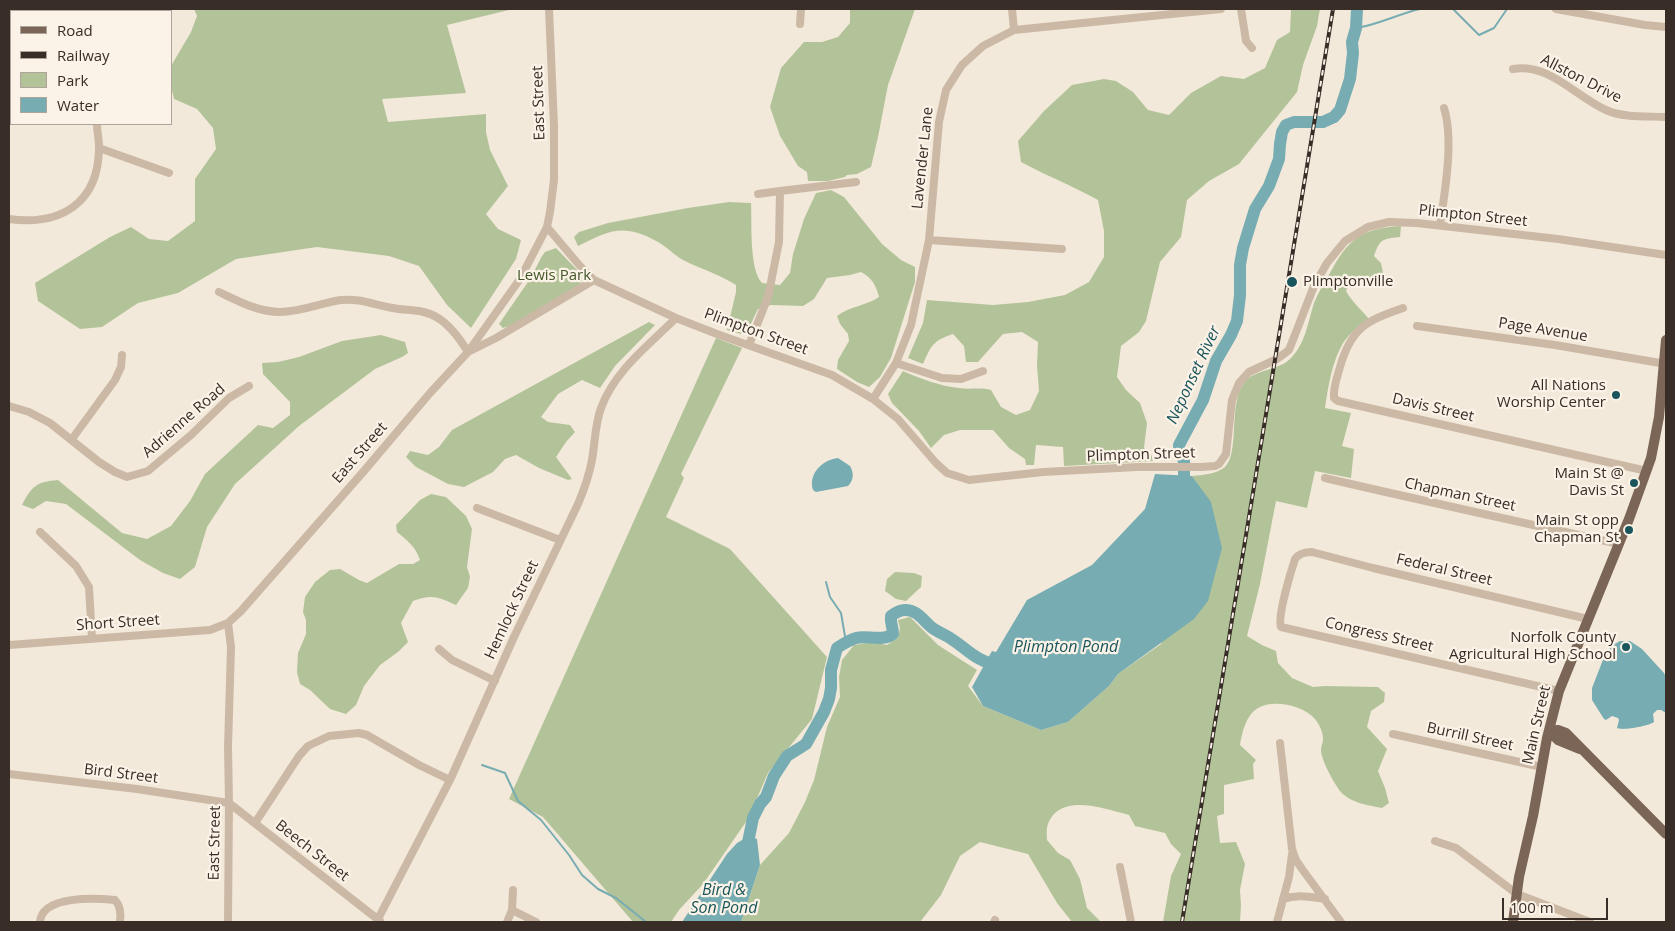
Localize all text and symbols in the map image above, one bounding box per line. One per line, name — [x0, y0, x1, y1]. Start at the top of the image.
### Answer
legend — [10, 10, 172, 125]
text: Road — [57, 20, 93, 40]
text: Railway — [57, 45, 110, 65]
street label: Allston Drive — [1538, 51, 1624, 107]
street label: East Street — [529, 65, 549, 141]
text: Park — [57, 70, 88, 90]
text: Water — [57, 95, 99, 115]
street label: Lavender Lane — [909, 106, 937, 210]
street label: Plimpton Street — [1418, 201, 1528, 231]
park label: Lewis Park — [517, 267, 591, 285]
place label: Plimptonville — [1303, 273, 1394, 291]
marker: Plimptonville — [1285, 275, 1299, 289]
street label: Plimpton Street — [702, 305, 810, 359]
street label: Page Avenue — [1497, 314, 1589, 346]
water label: Neponset River — [1163, 323, 1225, 427]
place label: All Nations Worship Center — [1497, 377, 1606, 412]
street label: Adrienne Road — [139, 380, 229, 462]
marker: All Nations Worship Center — [1610, 389, 1622, 401]
street label: Davis Street — [1390, 390, 1476, 426]
street label: East Street — [329, 419, 391, 487]
street label: Plimpton Street — [1086, 444, 1196, 466]
place label: Main St @ Davis St — [1554, 465, 1624, 500]
street label: Chapman Street — [1403, 474, 1517, 516]
marker: Main St @ Davis St — [1628, 477, 1640, 489]
place label: Main St opp Chapman St — [1534, 512, 1619, 547]
marker: Main St opp Chapman St — [1623, 524, 1635, 536]
street label: Federal Street — [1394, 550, 1494, 590]
street label: Hemlock Street — [481, 558, 543, 662]
street label: Short Street — [76, 611, 160, 635]
street label: Congress Street — [1323, 614, 1435, 656]
place label: Norfolk County Agricultural High School — [1449, 629, 1616, 664]
water label: Plimpton Pond — [1014, 637, 1118, 657]
marker: Norfolk County Agricultural High School — [1620, 641, 1632, 653]
street label: Main Street — [1519, 684, 1555, 766]
street label: Burrill Street — [1425, 719, 1515, 755]
street label: Bird Street — [83, 761, 159, 787]
street label: East Street — [205, 805, 225, 881]
street label: Beech Street — [272, 817, 352, 885]
water label: Bird & Son Pond — [691, 880, 757, 918]
scale bar — [1505, 888, 1611, 920]
text: 100 m — [1510, 897, 1554, 917]

